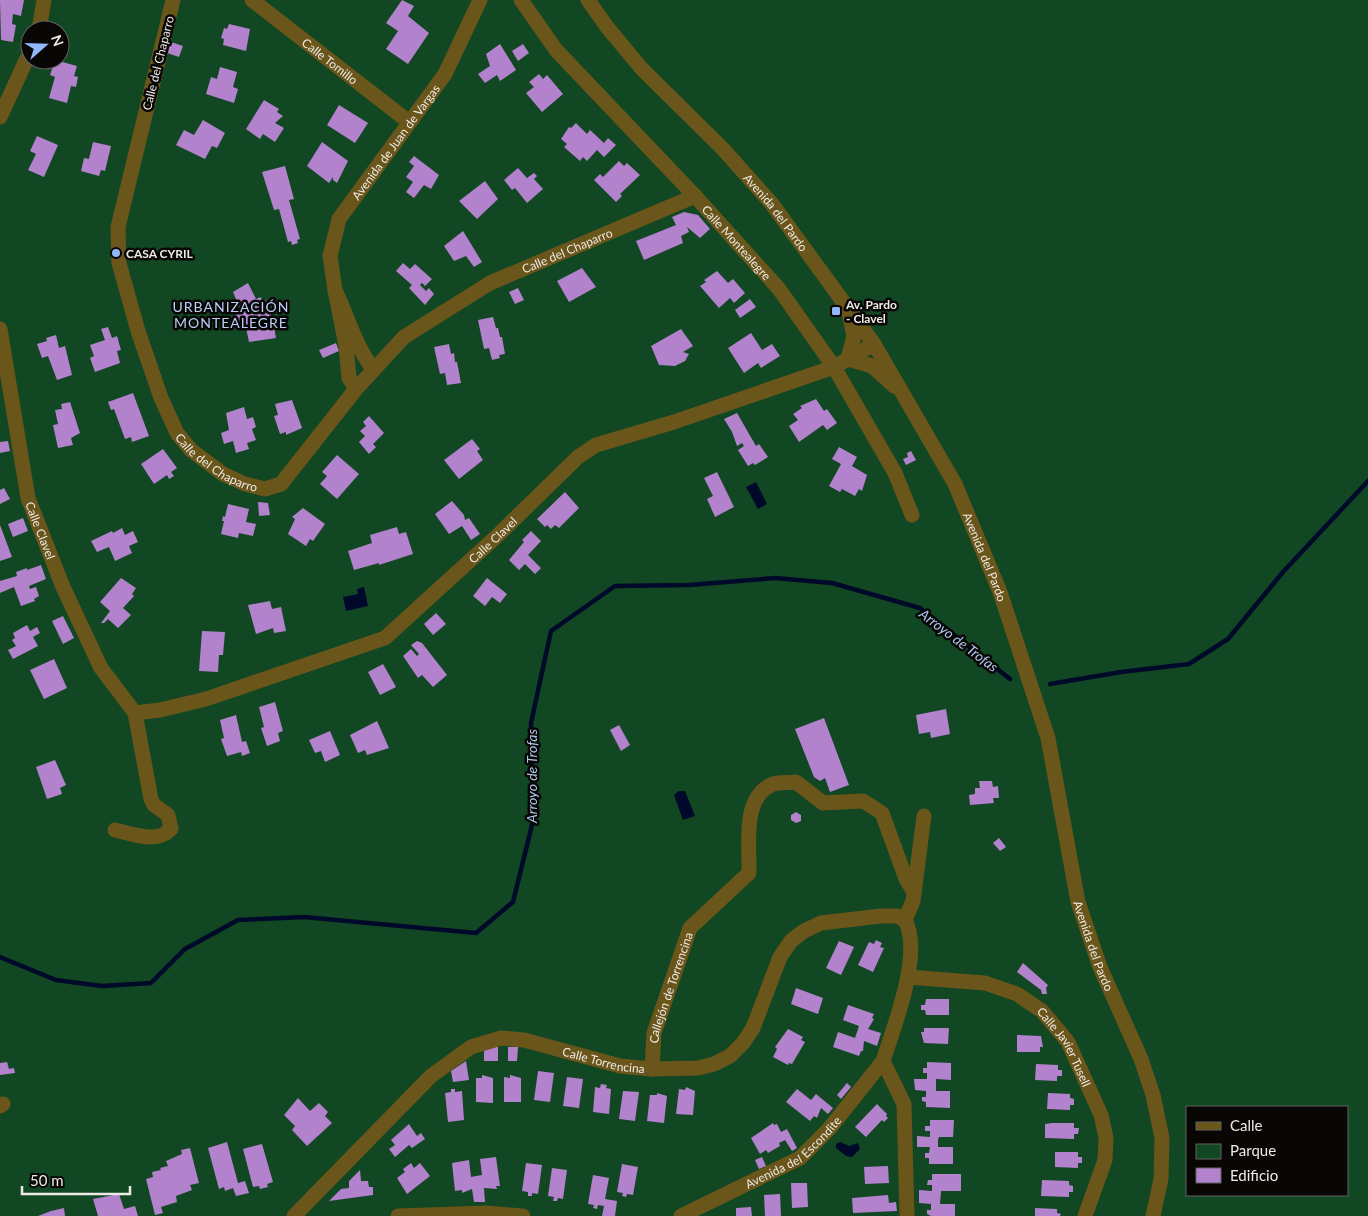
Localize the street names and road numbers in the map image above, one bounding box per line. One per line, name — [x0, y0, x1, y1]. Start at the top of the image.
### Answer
street label: Calle del Chaparro — [139, 14, 177, 112]
street label: Calle Tomillo — [299, 34, 361, 87]
street label: Avenida de Juan de Vargas — [348, 81, 443, 202]
street label: Avenida del Pardo — [741, 170, 811, 254]
street label: Calle Montealegre — [699, 202, 775, 283]
street label: Calle del Chaparro — [519, 224, 615, 276]
street label: Calle del Chaparro — [173, 430, 259, 494]
street label: Calle Clavel — [23, 499, 59, 561]
street label: Avenida del Pardo — [960, 510, 1010, 603]
street label: Calle Clavel — [465, 513, 520, 566]
street label: Avenida del Pardo — [1071, 899, 1117, 993]
street label: Callejón de Torrencina — [646, 930, 696, 1044]
street label: Calle Javier Tusell — [1034, 1004, 1095, 1089]
street label: Calle Torrencina — [561, 1043, 645, 1076]
street label: Avenida del Escondite — [743, 1113, 844, 1191]

